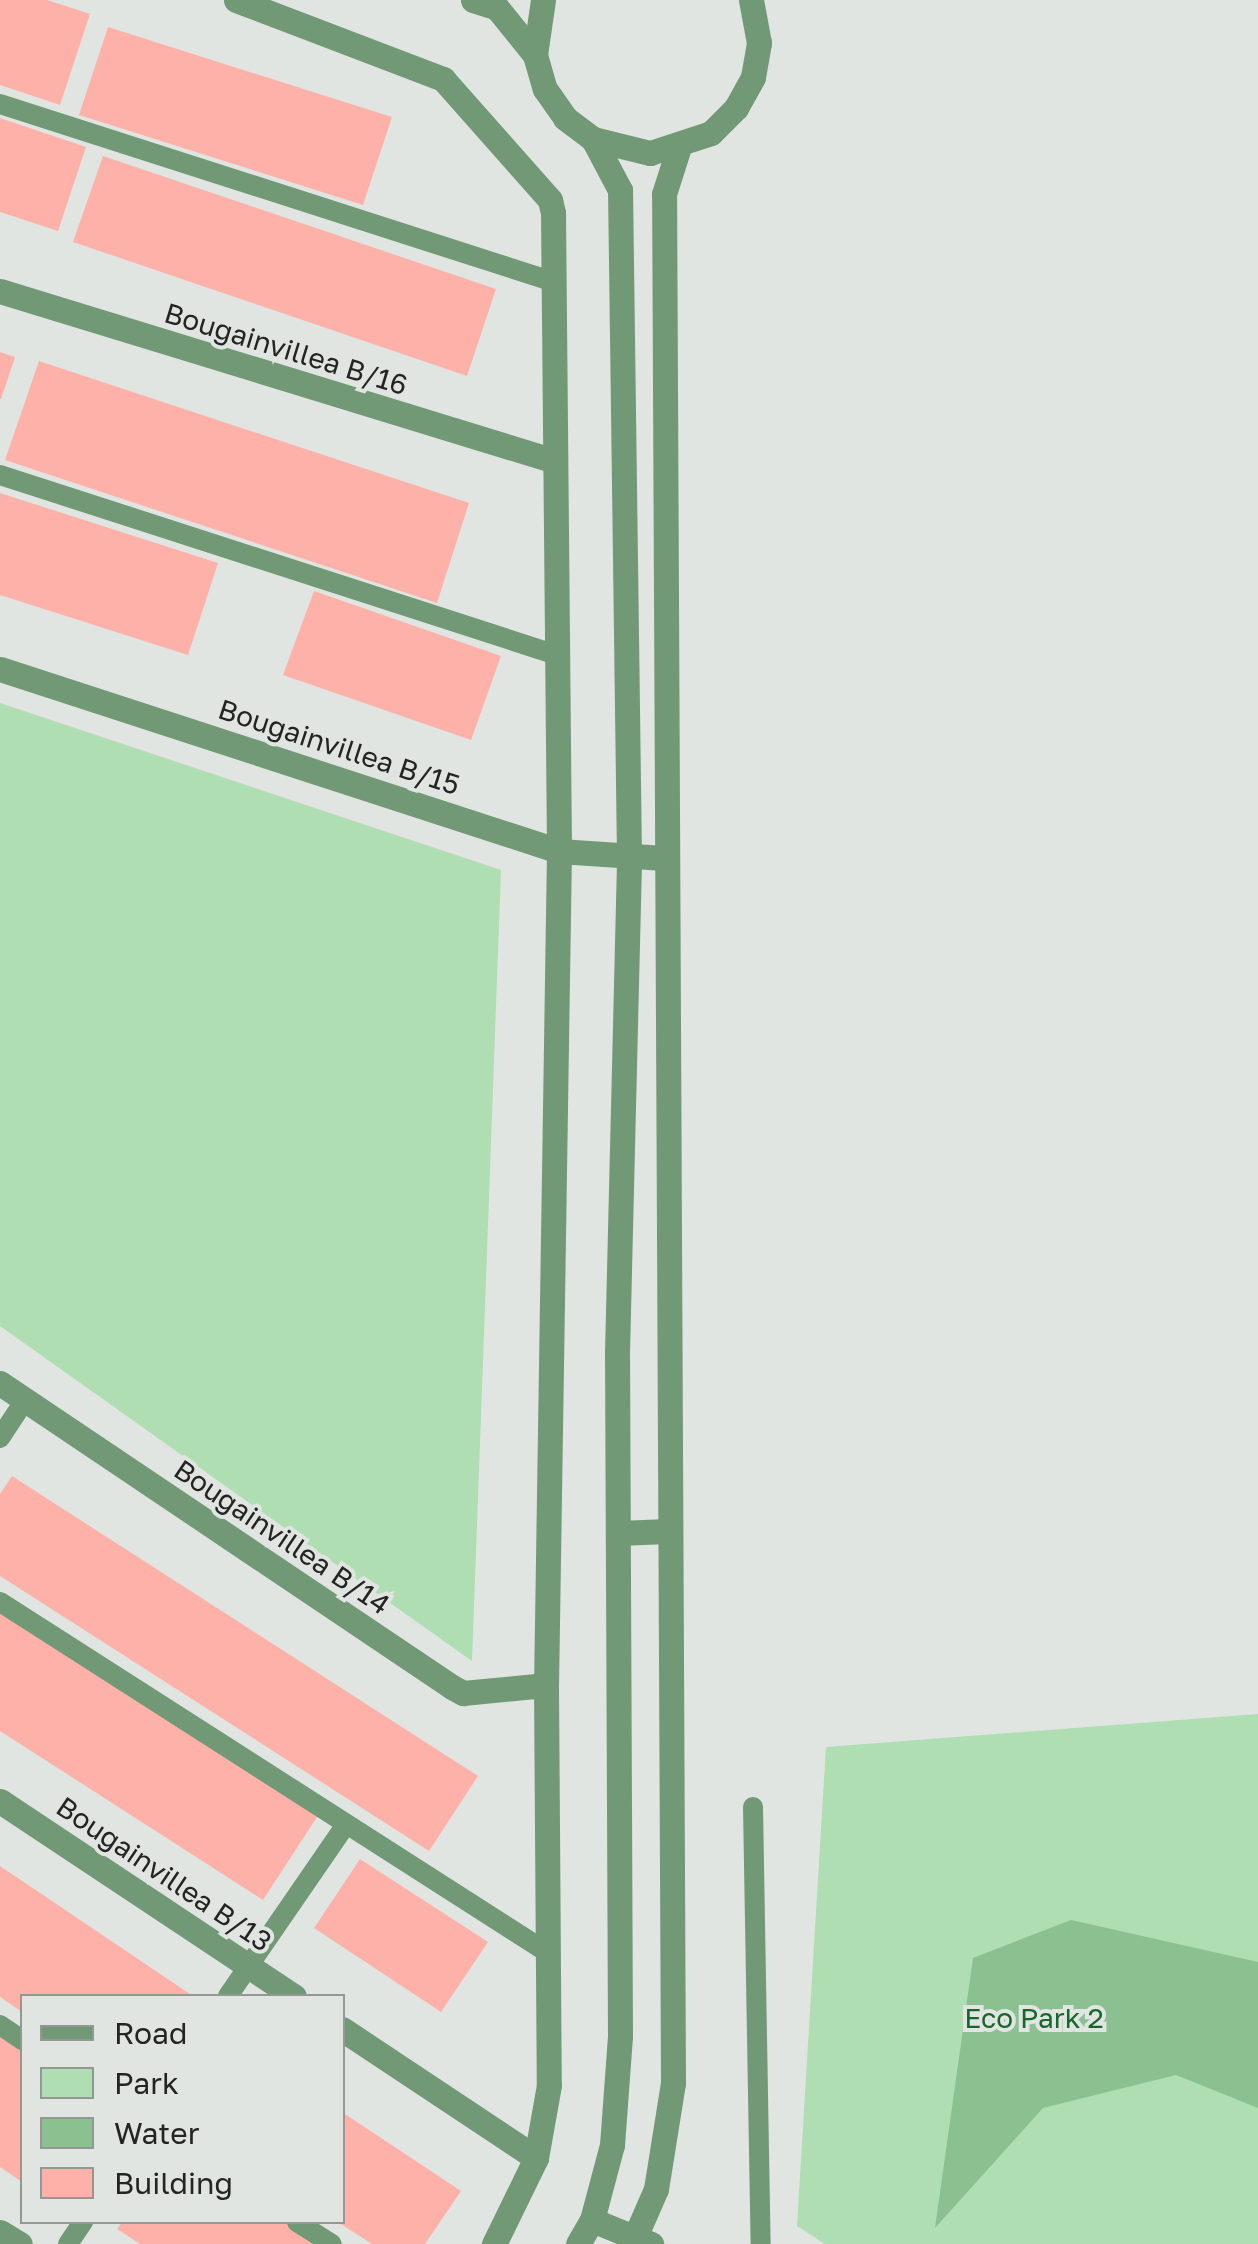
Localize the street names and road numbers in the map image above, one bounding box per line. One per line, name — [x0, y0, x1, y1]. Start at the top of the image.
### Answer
street label: Bougainvillea B/16 — [160, 296, 412, 402]
street label: Bougainvillea B/15 — [214, 692, 464, 802]
street label: Bougainvillea B/14 — [168, 1452, 396, 1622]
street label: Bougainvillea B/13 — [50, 1790, 278, 1958]

